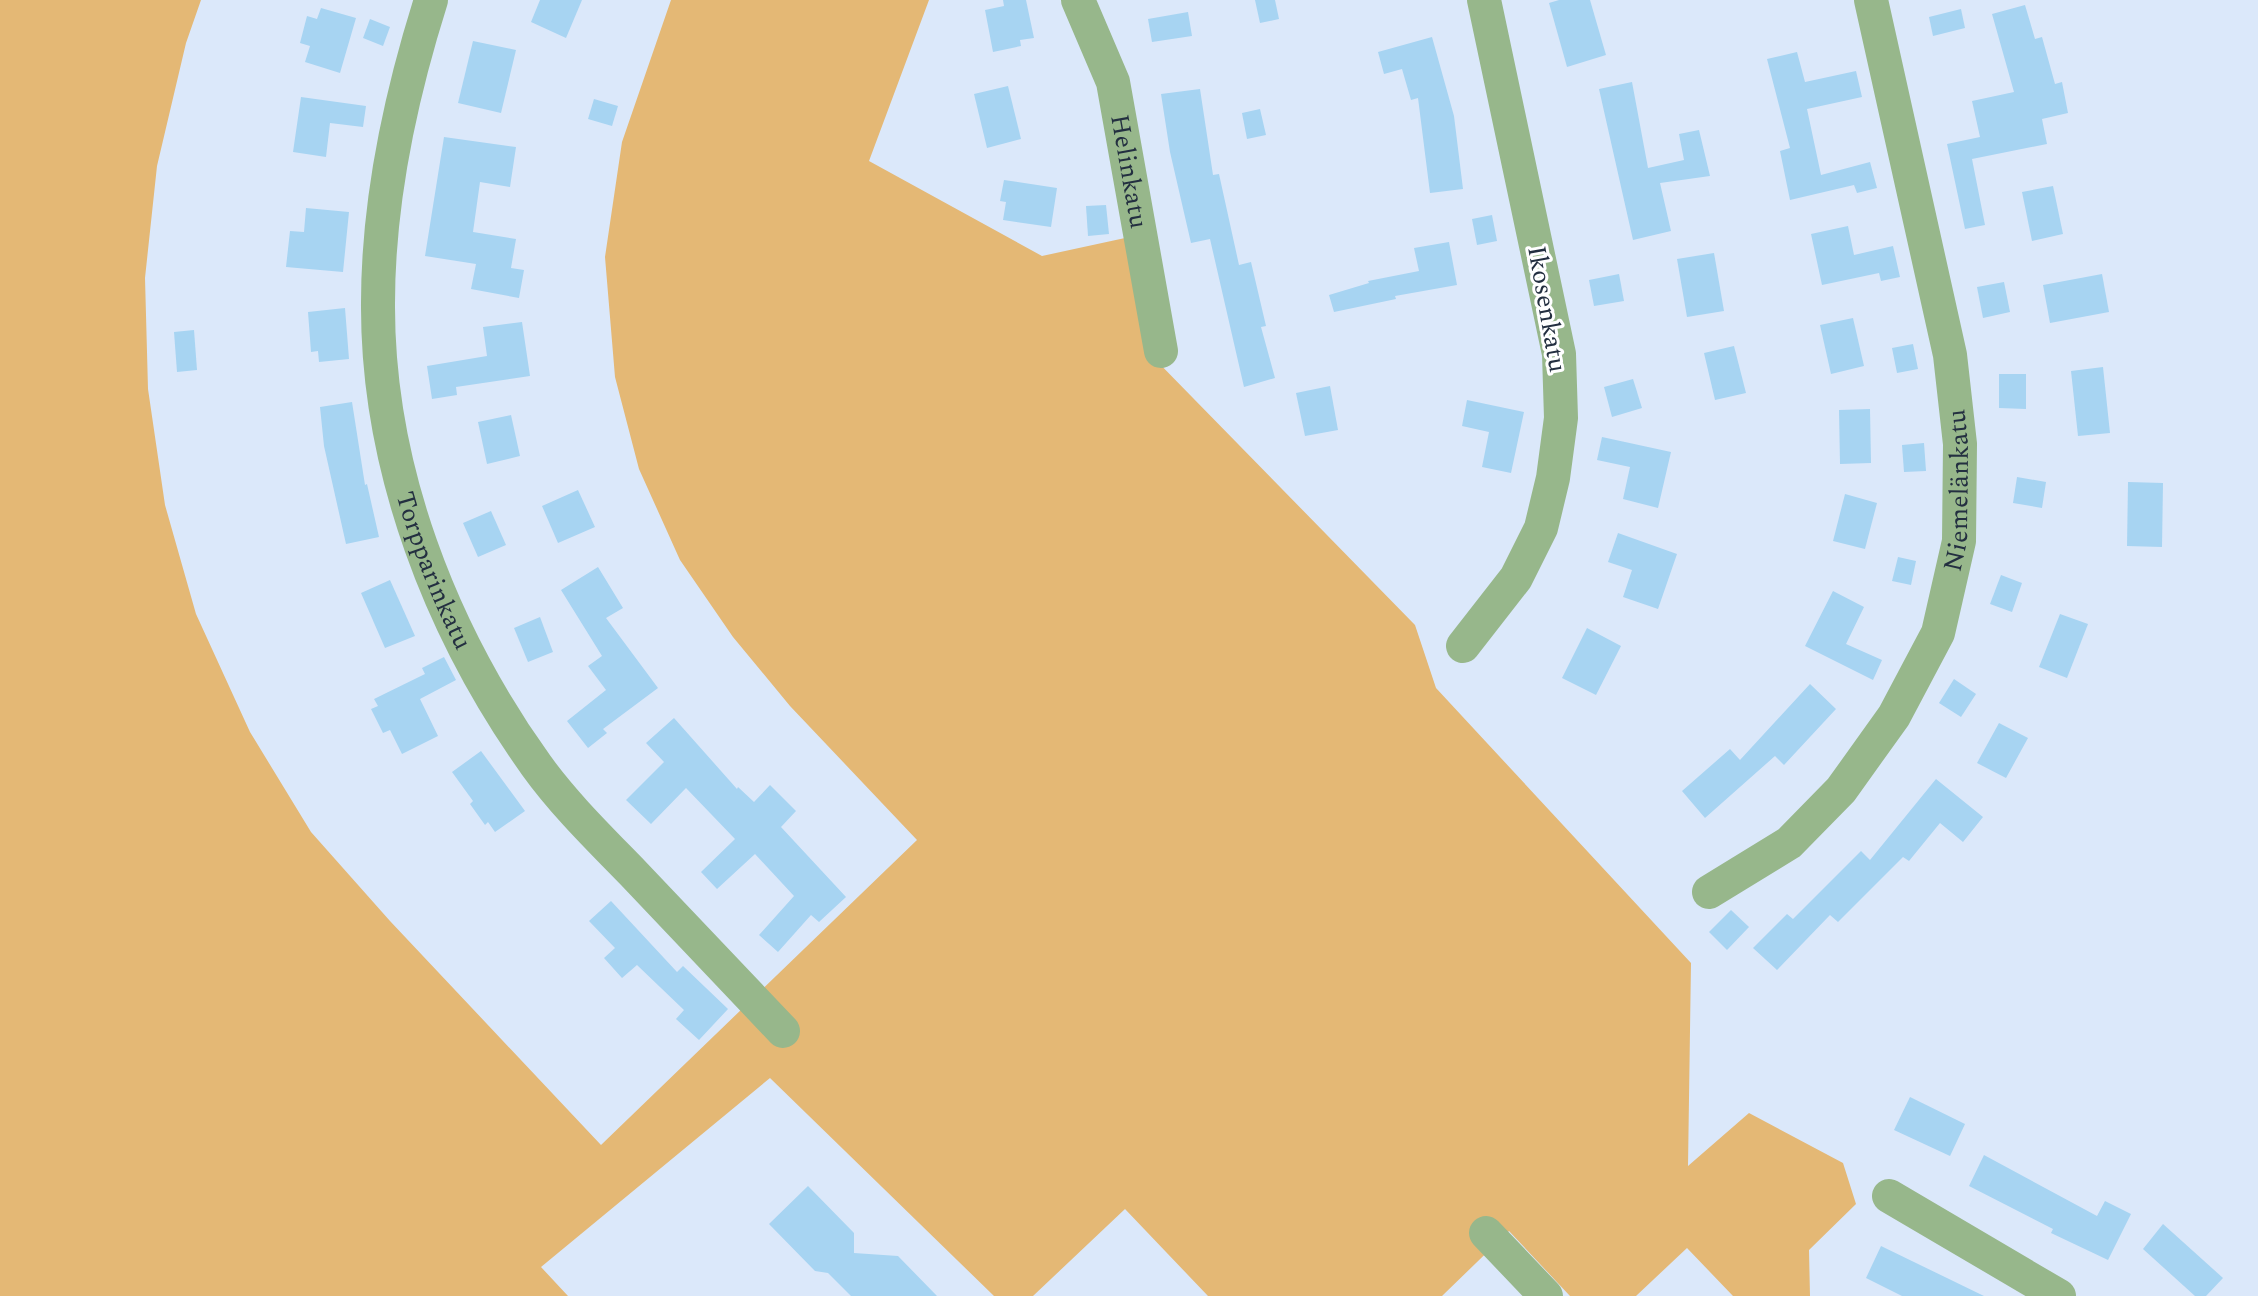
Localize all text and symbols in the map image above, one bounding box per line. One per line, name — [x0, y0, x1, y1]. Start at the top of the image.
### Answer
street label: Helinkatu — [1099, 111, 1159, 232]
street label: Ikosenkatu — [1516, 243, 1578, 375]
street label: Niemelänkatu — [1933, 407, 1980, 575]
street label: Torpparinkatu — [385, 487, 483, 657]

